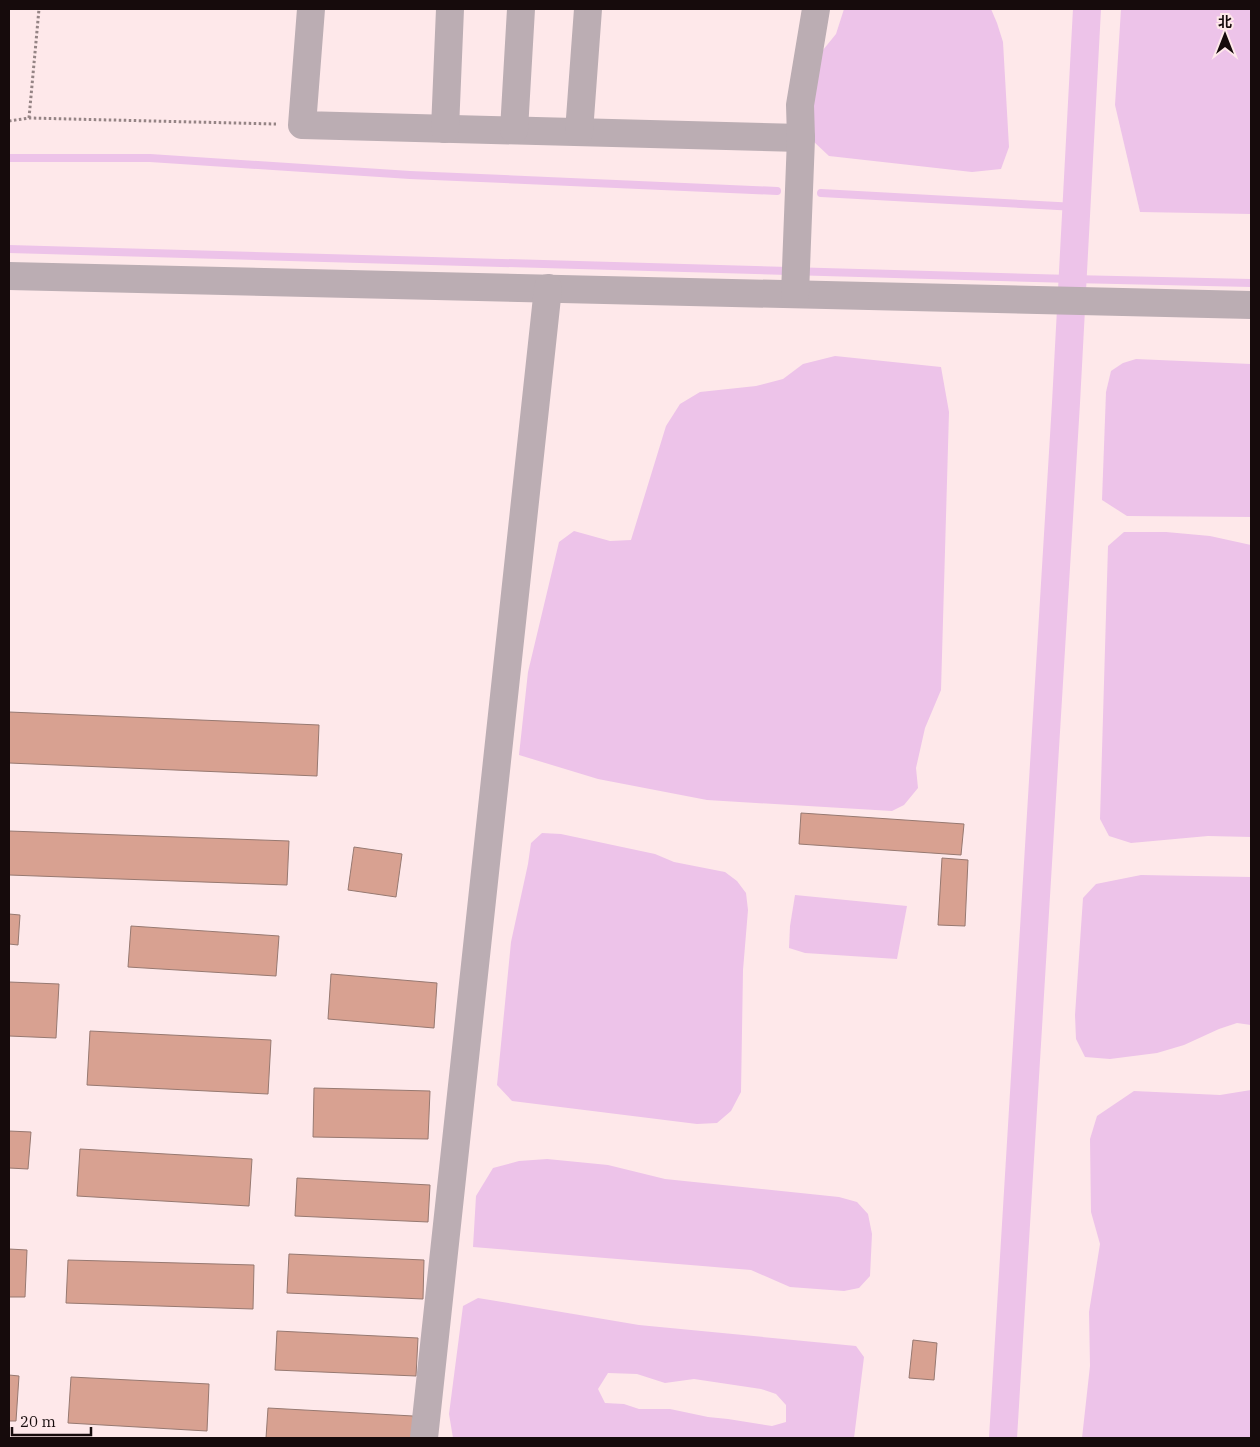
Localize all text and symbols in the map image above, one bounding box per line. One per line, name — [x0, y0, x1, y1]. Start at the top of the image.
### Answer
north arrow — [1200, 10, 1250, 60]
text: 北 — [1218, 13, 1232, 31]
scale bar — [12, 1404, 91, 1436]
text: 20 m — [20, 1412, 56, 1431]

